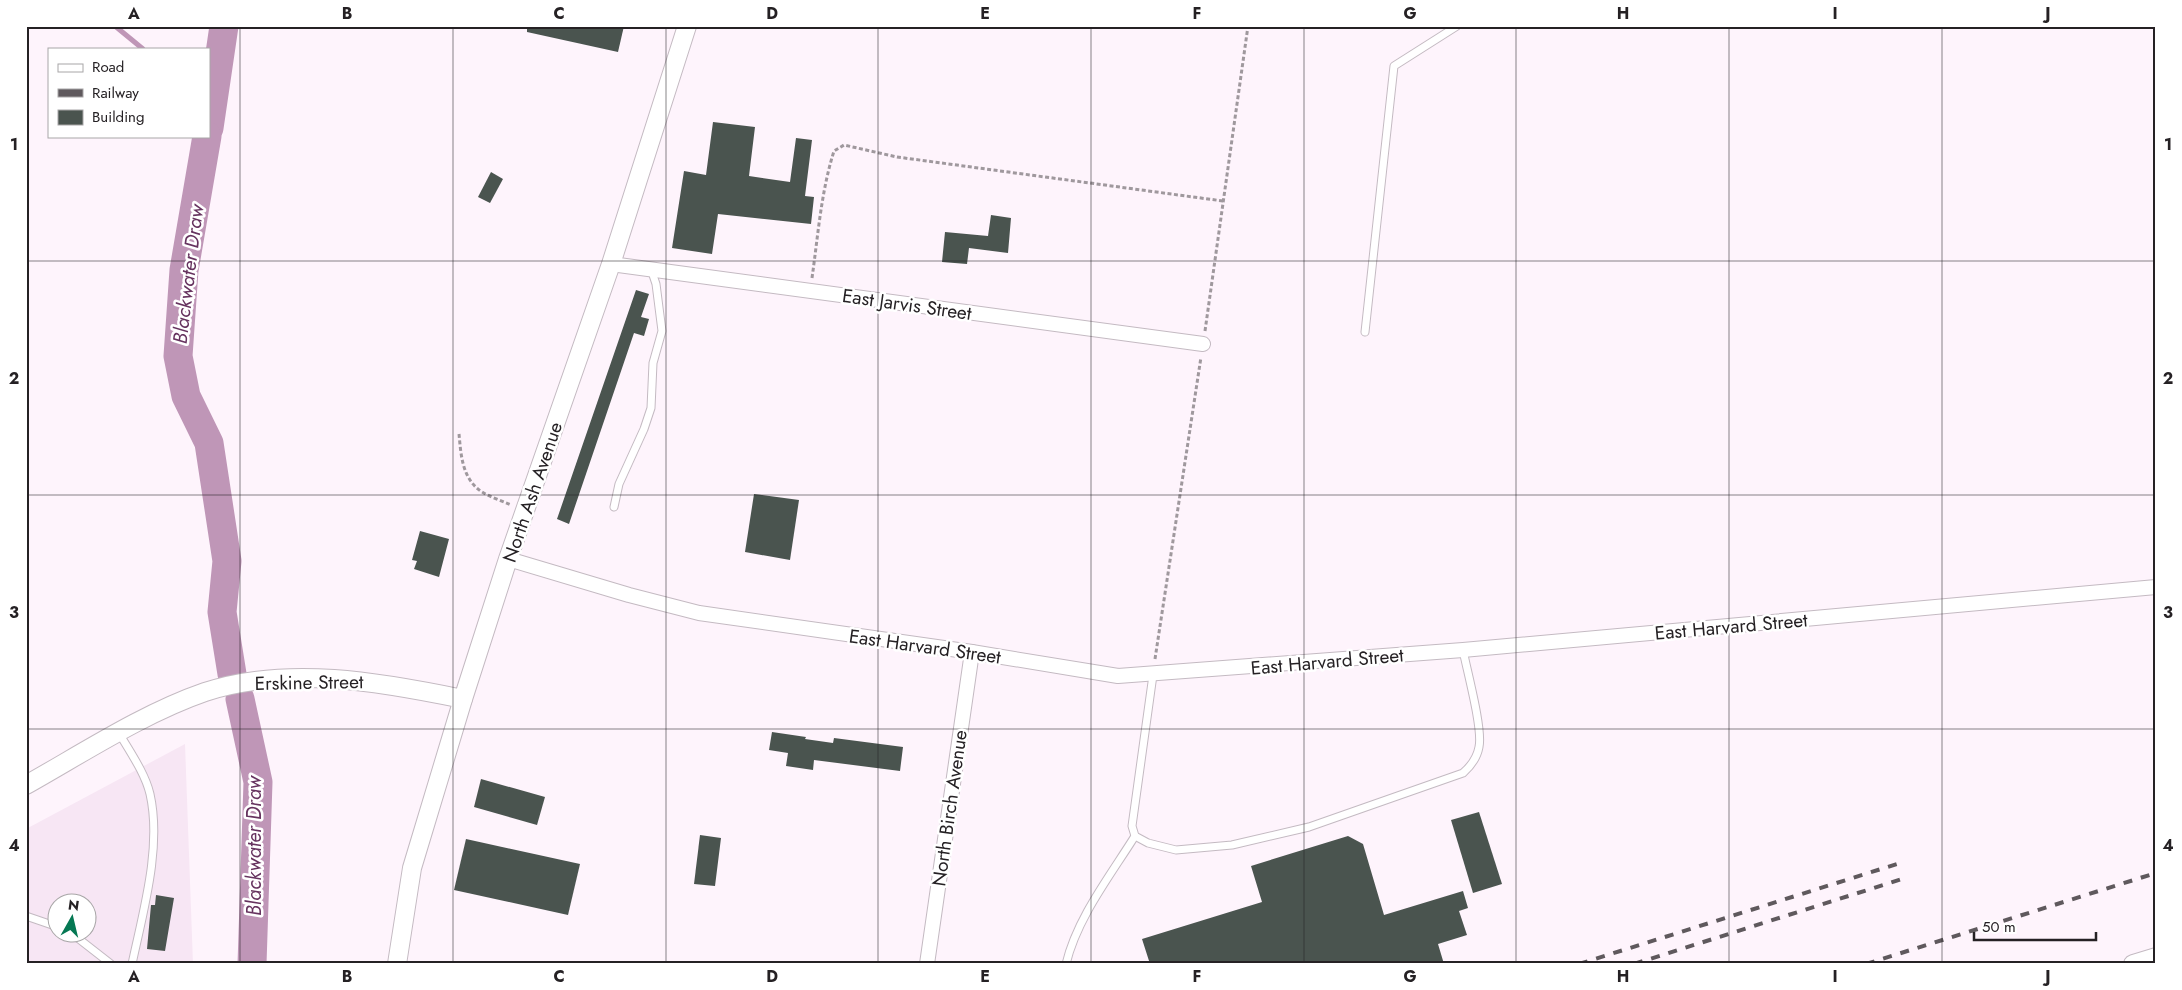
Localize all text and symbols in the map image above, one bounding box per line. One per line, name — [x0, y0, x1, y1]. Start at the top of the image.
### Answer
text: A — [127, 2, 140, 25]
text: B — [342, 2, 352, 25]
text: C — [553, 2, 565, 25]
text: D — [766, 2, 778, 25]
text: E — [980, 2, 990, 25]
text: F — [1193, 2, 1201, 25]
text: G — [1403, 2, 1417, 25]
text: H — [1617, 2, 1629, 25]
text: I — [1832, 2, 1838, 25]
text: J — [2042, 2, 2051, 25]
legend — [48, 48, 210, 138]
text: Road — [92, 56, 124, 78]
text: Railway — [92, 82, 139, 104]
text: Building — [92, 106, 144, 128]
text: 1 — [10, 133, 18, 156]
text: 1 — [2164, 133, 2172, 156]
water label: Blackwater Draw — [166, 201, 212, 345]
street label: East Jarvis Street — [841, 282, 974, 327]
text: 2 — [9, 367, 19, 390]
text: 2 — [2163, 367, 2173, 390]
street label: North Ash Avenue — [496, 418, 569, 566]
text: 3 — [9, 601, 19, 624]
text: 3 — [2163, 601, 2173, 624]
street label: East Harvard Street — [1654, 606, 1809, 647]
street label: East Harvard Street — [847, 622, 1003, 671]
street label: East Harvard Street — [1250, 641, 1405, 682]
street label: Erskine Street — [254, 668, 364, 697]
street label: North Birch Avenue — [925, 728, 974, 888]
water label: Blackwater Draw — [240, 774, 269, 916]
text: 4 — [8, 834, 20, 857]
text: 4 — [2162, 834, 2174, 857]
north arrow — [48, 892, 98, 942]
text: N — [67, 894, 81, 916]
scale bar — [1974, 910, 2097, 942]
text: 50 m — [1982, 916, 2016, 938]
text: A — [127, 965, 140, 988]
text: B — [342, 965, 352, 988]
text: C — [553, 965, 565, 988]
text: D — [766, 965, 778, 988]
text: E — [980, 965, 990, 988]
text: F — [1193, 965, 1201, 988]
text: G — [1403, 965, 1417, 988]
text: H — [1617, 965, 1629, 988]
text: I — [1832, 965, 1838, 988]
text: J — [2042, 965, 2051, 988]

